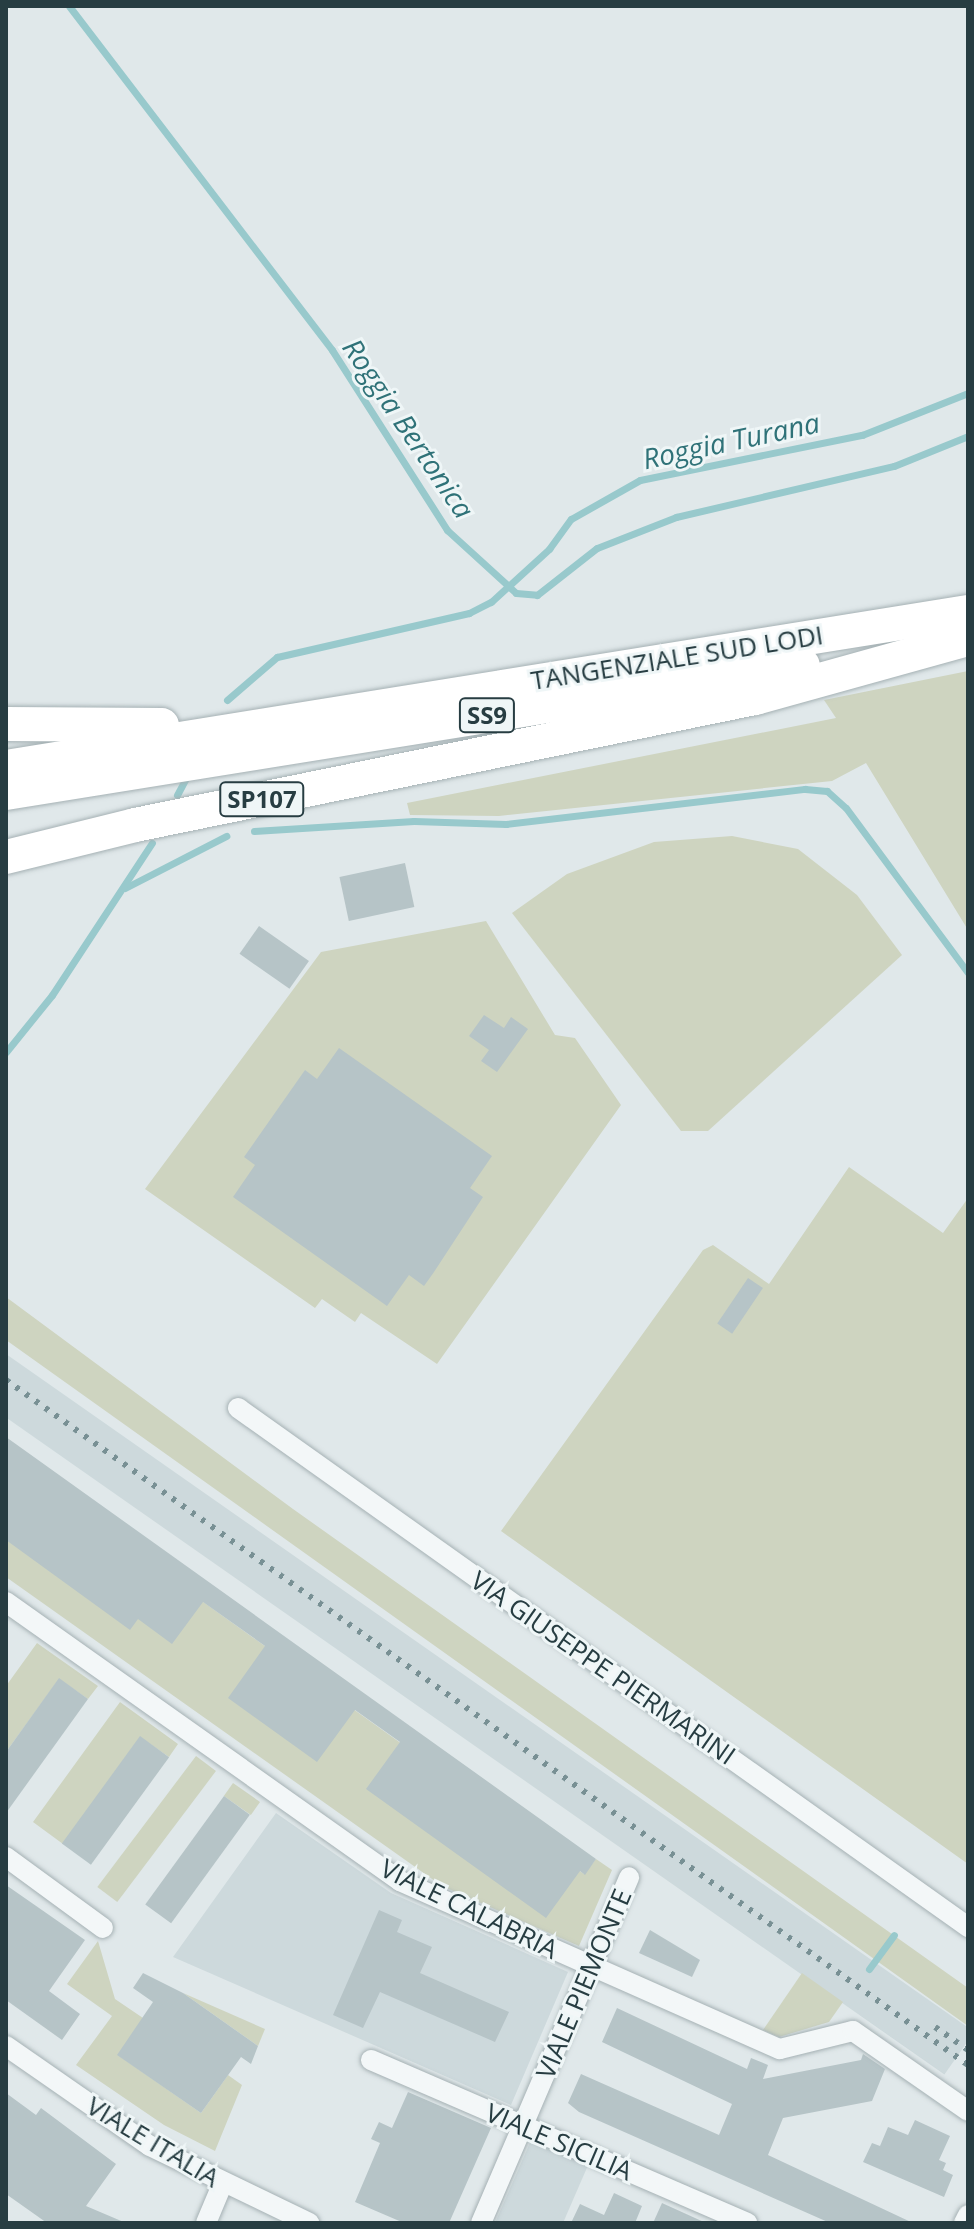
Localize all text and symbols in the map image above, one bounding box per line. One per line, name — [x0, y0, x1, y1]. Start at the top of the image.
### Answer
water label: Roggia Bertonica — [336, 332, 482, 524]
water label: Roggia Turana — [639, 405, 823, 475]
street label: TANGENZIALE SUD LODI — [529, 619, 825, 697]
road number: SS9 — [457, 695, 517, 735]
road number: SP107 — [218, 779, 306, 819]
street label: VIA GIUSEPPE PIERMARINI — [465, 1565, 741, 1771]
street label: VIALE CALABRIA — [375, 1853, 563, 1965]
street label: VIALE PIEMONTE — [530, 1884, 638, 2084]
street label: VIALE ITALIA — [81, 2090, 225, 2194]
street label: VIALE SICILIA — [481, 2097, 637, 2187]

